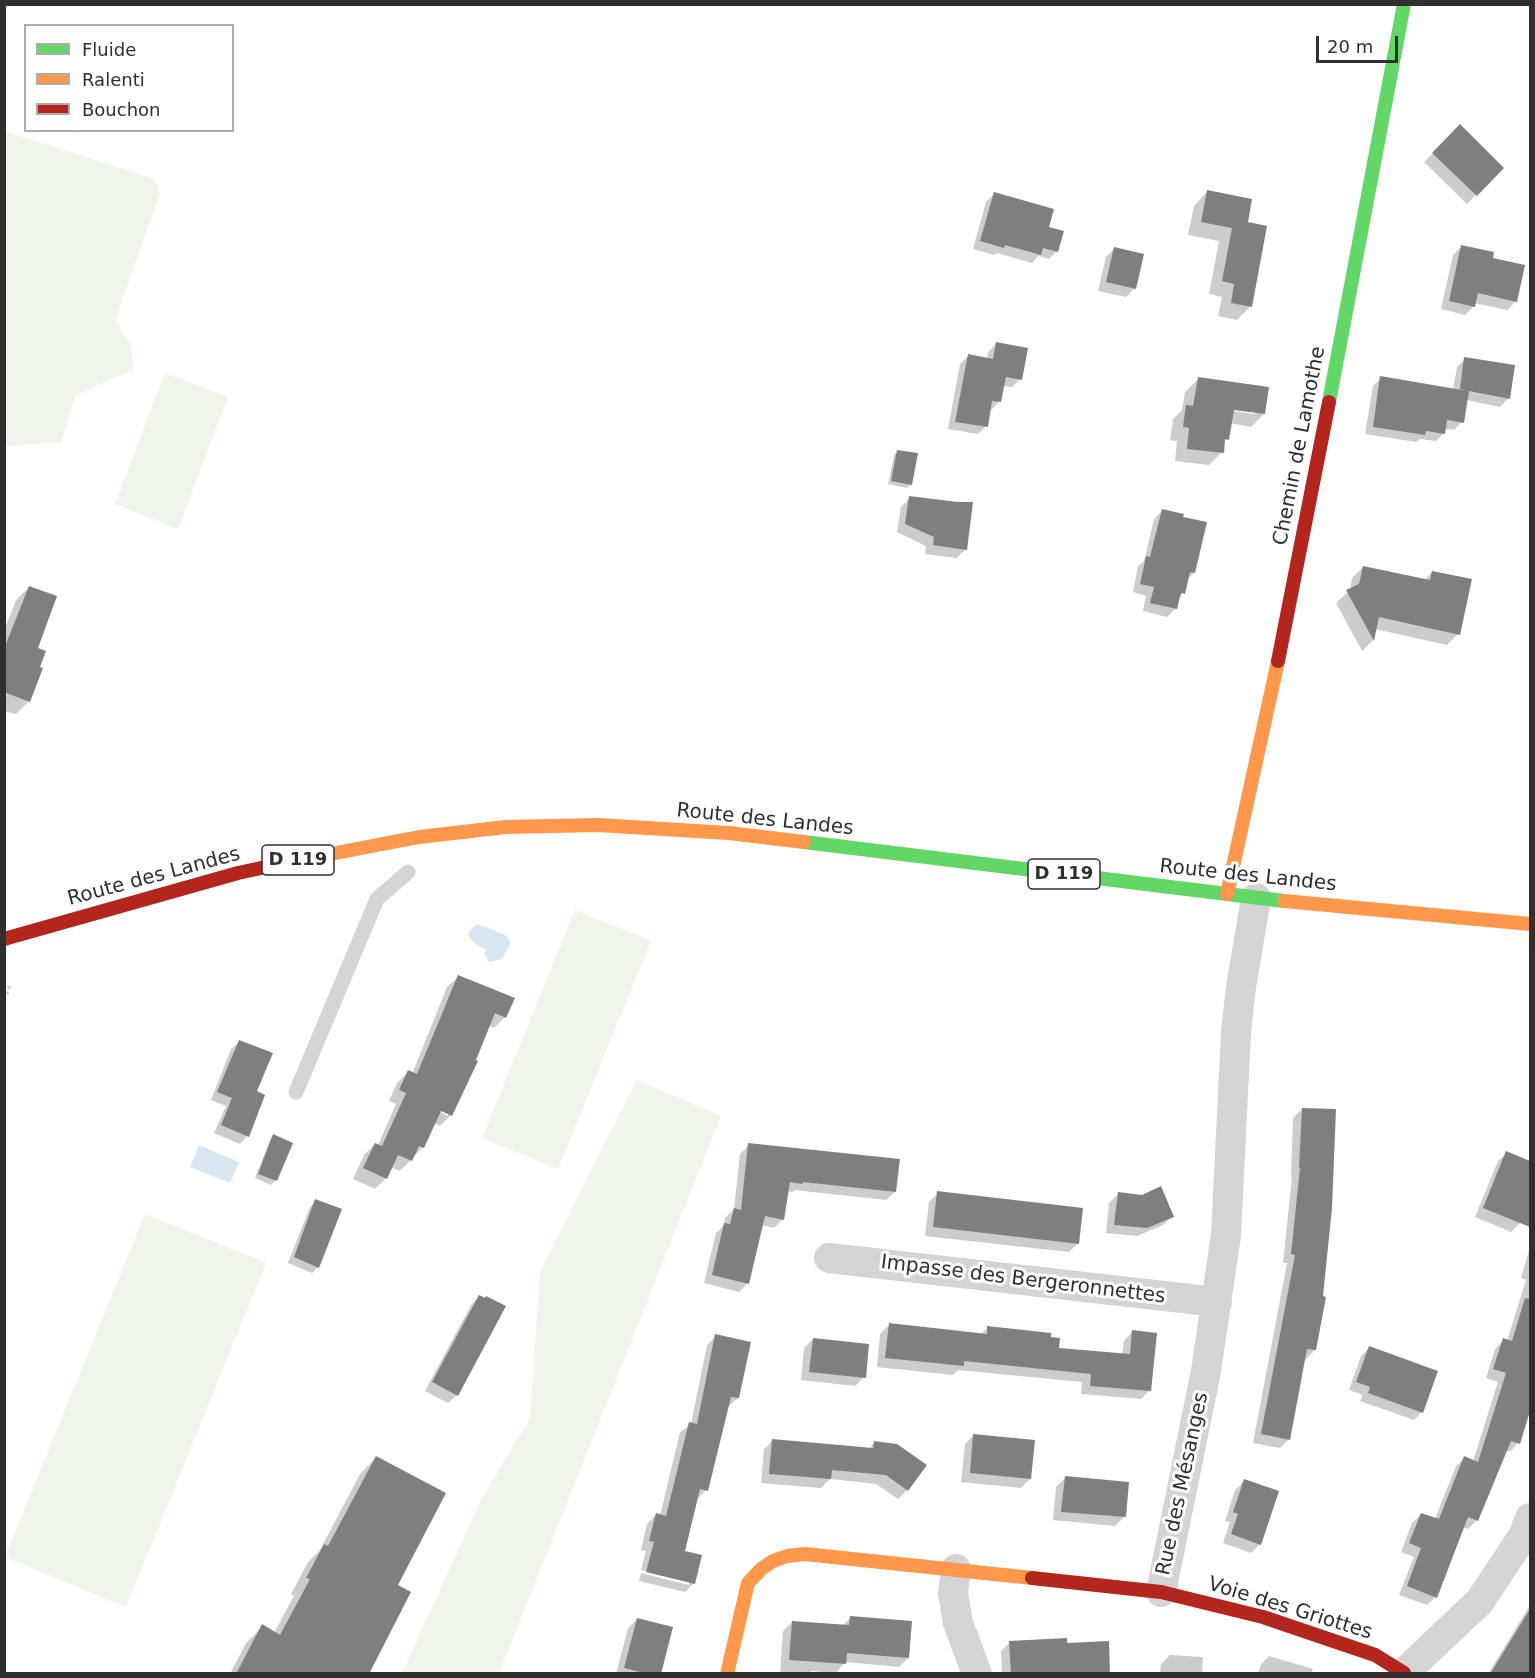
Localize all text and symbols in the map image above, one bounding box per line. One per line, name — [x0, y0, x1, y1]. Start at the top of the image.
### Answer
legend — [24, 24, 234, 132]
scale bar — [1319, 24, 1402, 62]
text: 20 m — [1327, 36, 1373, 57]
text: Fluide — [82, 39, 136, 60]
text: Ralenti — [82, 69, 145, 90]
text: Bouchon — [82, 99, 161, 120]
street label: Chemin de Lamothe — [1269, 344, 1331, 548]
street label: Route des Landes — [675, 799, 855, 841]
street label: Route des Landes — [65, 842, 243, 912]
road number: D 119 — [262, 845, 334, 875]
street label: Route des Landes — [1158, 855, 1338, 897]
road number: D 119 — [1028, 859, 1100, 889]
street label: Impasse des Bergeronnettes — [879, 1251, 1167, 1309]
street label: Rue des Mésanges — [1152, 1390, 1214, 1578]
street label: Voie des Griottes — [1205, 1573, 1375, 1645]

